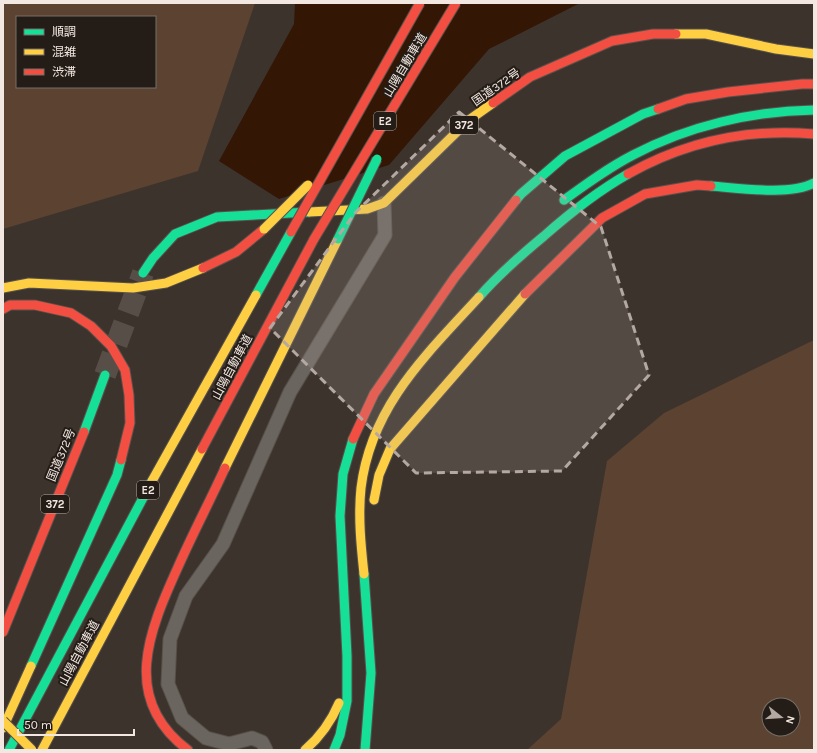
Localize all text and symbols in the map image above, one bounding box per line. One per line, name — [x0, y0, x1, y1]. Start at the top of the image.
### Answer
legend — [16, 16, 156, 88]
text: 順調 — [52, 25, 76, 39]
street label: 山陽自動車道 — [380, 31, 430, 99]
text: 混雑 — [52, 45, 76, 59]
text: 渋滞 — [52, 65, 76, 79]
street label: 国道372号 — [469, 65, 523, 109]
road number: E2 — [374, 112, 396, 130]
road number: 372 — [450, 116, 478, 134]
street label: 山陽自動車道 — [209, 332, 255, 402]
street label: 国道372号 — [44, 427, 78, 483]
road number: E2 — [137, 481, 159, 499]
road number: 372 — [41, 495, 69, 513]
street label: 山陽自動車道 — [56, 618, 102, 688]
north arrow — [761, 697, 801, 737]
scale bar — [18, 711, 134, 737]
text: N — [783, 714, 797, 725]
text: 50 m — [24, 718, 52, 732]

